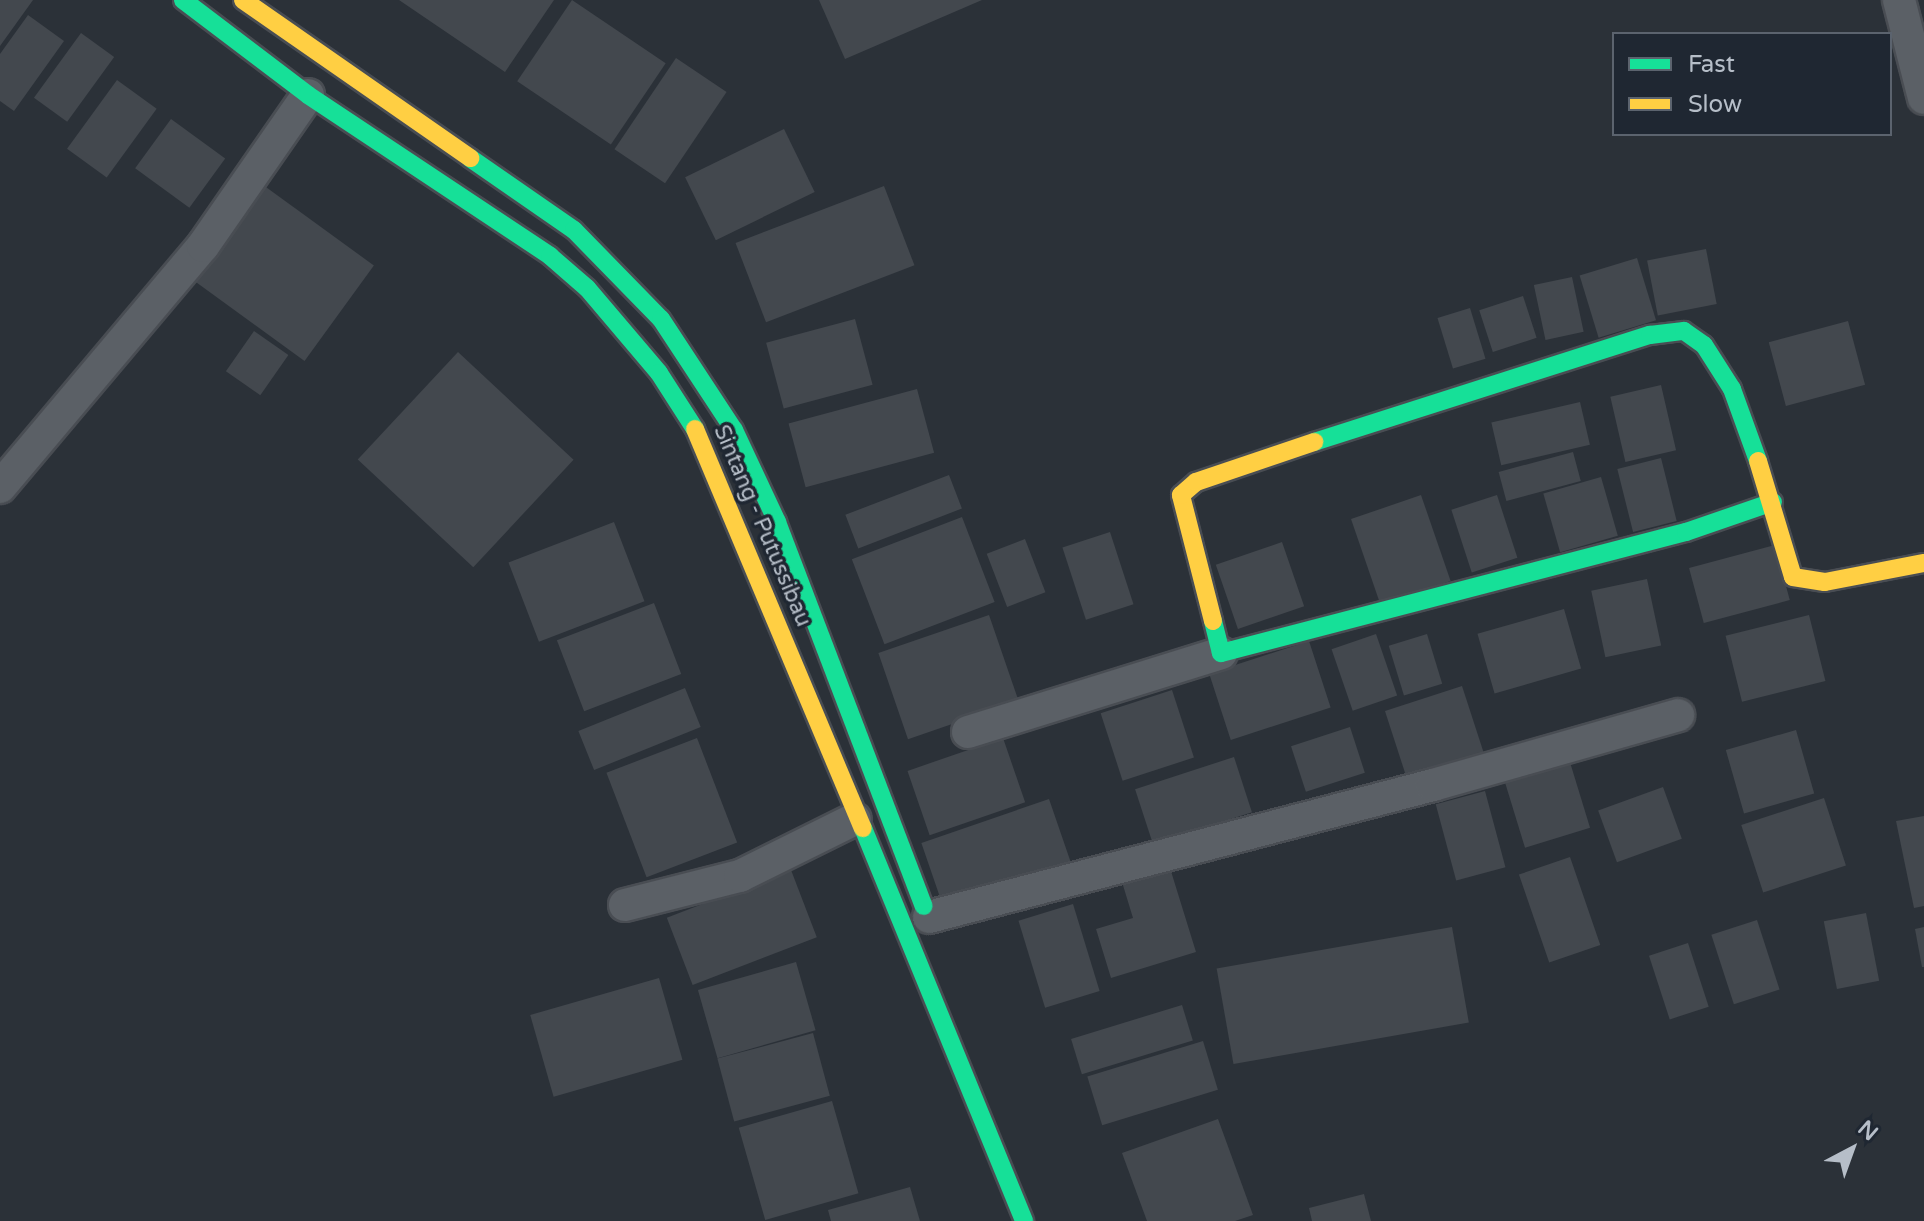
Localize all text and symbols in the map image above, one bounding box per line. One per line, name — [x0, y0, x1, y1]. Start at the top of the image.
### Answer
legend — [1612, 32, 1892, 136]
text: Fast — [1688, 50, 1735, 79]
text: Slow — [1688, 90, 1742, 119]
street label: Sintang - Putussibau — [708, 421, 816, 631]
north arrow — [1812, 1109, 1892, 1189]
text: N — [1853, 1115, 1883, 1146]

